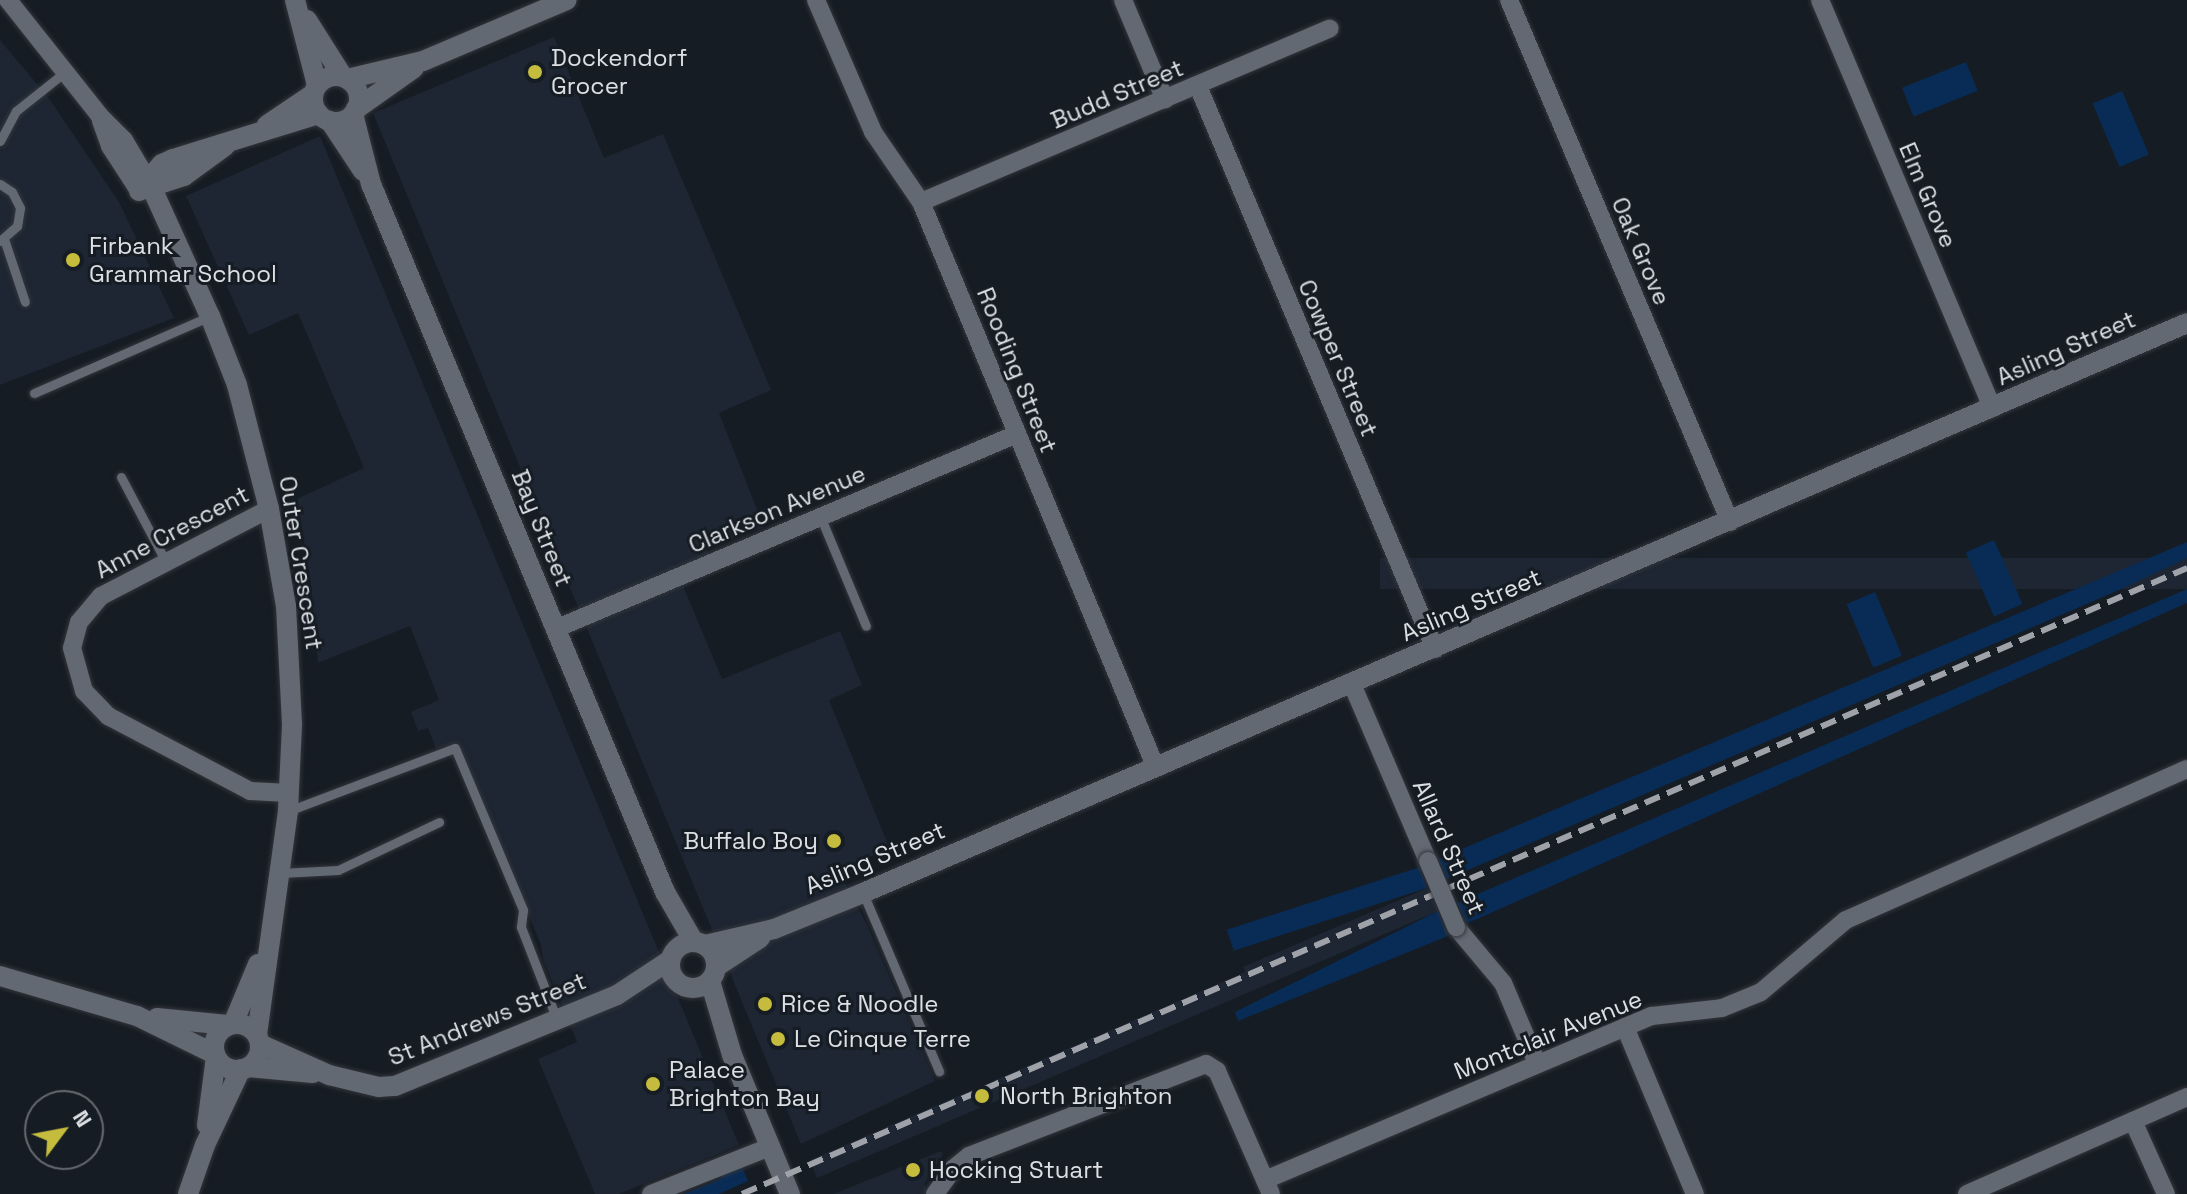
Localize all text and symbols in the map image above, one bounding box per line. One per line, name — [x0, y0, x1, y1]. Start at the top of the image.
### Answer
place label: Dockendorf Grocer — [551, 44, 687, 100]
street label: Budd Street — [1046, 53, 1188, 135]
marker: Dockendorf Grocer — [526, 63, 544, 81]
street label: Elm Grove — [1893, 138, 1963, 252]
street label: Oak Grove — [1605, 193, 1677, 309]
place label: Firbank Grammar School — [89, 232, 277, 288]
marker: Firbank Grammar School — [64, 251, 82, 269]
street label: Cowper Street — [1292, 275, 1384, 441]
street label: Rooding Street — [971, 283, 1063, 457]
street label: Asling Street — [1992, 305, 2140, 391]
street label: Clarkson Avenue — [684, 459, 870, 559]
street label: Bay Street — [506, 465, 578, 591]
street label: Outer Crescent — [273, 474, 329, 652]
street label: Anne Crescent — [90, 479, 254, 585]
street label: Asling Street — [1397, 563, 1545, 647]
street label: Allard Street — [1407, 775, 1491, 919]
street label: Asling Street — [801, 816, 949, 900]
place label: Buffalo Boy — [683, 827, 818, 855]
marker: Buffalo Boy — [825, 832, 843, 850]
street label: St Andrews Street — [384, 966, 590, 1072]
street label: Montclair Avenue — [1450, 984, 1646, 1086]
place label: Rice & Noodle — [781, 990, 939, 1018]
marker: Rice & Noodle — [756, 995, 774, 1013]
place label: Le Cinque Terre — [794, 1025, 972, 1053]
marker: Le Cinque Terre — [769, 1030, 787, 1048]
place label: Palace Brighton Bay — [669, 1056, 820, 1112]
marker: Palace Brighton Bay — [644, 1075, 662, 1093]
place label: North Brighton — [1000, 1082, 1172, 1110]
marker: North Brighton — [971, 1085, 993, 1107]
north arrow — [24, 1090, 104, 1170]
text: N — [67, 1105, 98, 1132]
place label: Hocking Stuart — [929, 1156, 1103, 1184]
marker: Hocking Stuart — [904, 1161, 922, 1179]

